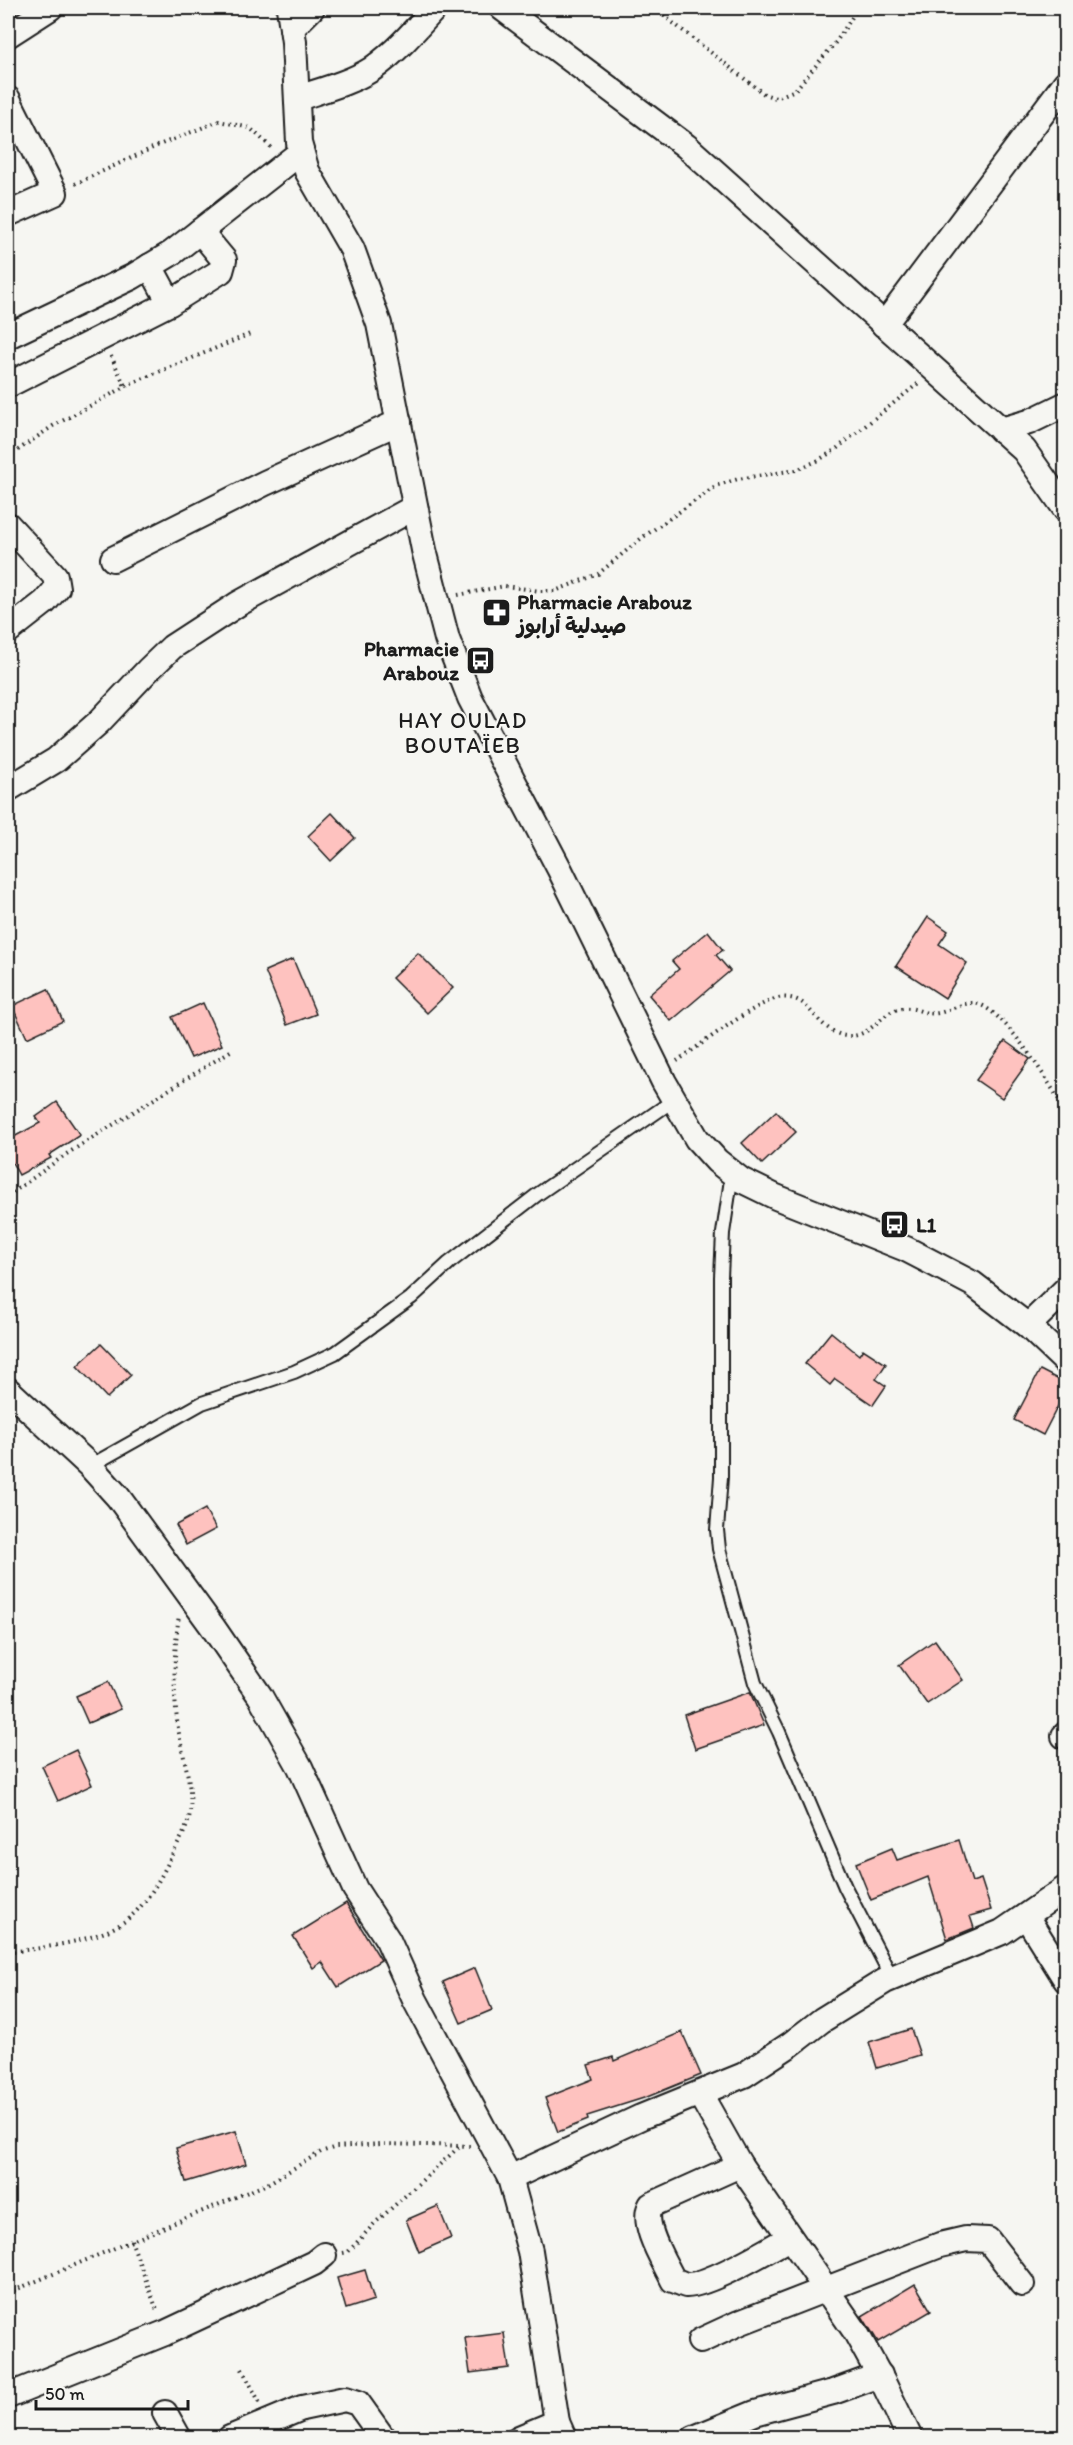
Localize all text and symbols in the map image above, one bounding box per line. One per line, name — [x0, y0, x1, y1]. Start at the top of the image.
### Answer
place label: Pharmacie Arabouz صيدلية أرابوز — [515, 589, 692, 639]
pharmacy icon: Pharmacie Arabouz صيدلية أرابوز — [480, 597, 512, 629]
place label: Pharmacie Arabouz — [364, 636, 459, 685]
bus stop icon: Pharmacie Arabouz — [464, 644, 496, 676]
district label: HAY OULAD BOUTAÏEB — [398, 707, 528, 759]
bus stop icon: L1 — [879, 1208, 911, 1240]
place label: L1 — [916, 1212, 937, 1237]
scale bar — [36, 2373, 188, 2411]
text: 50 m — [45, 2383, 85, 2405]

